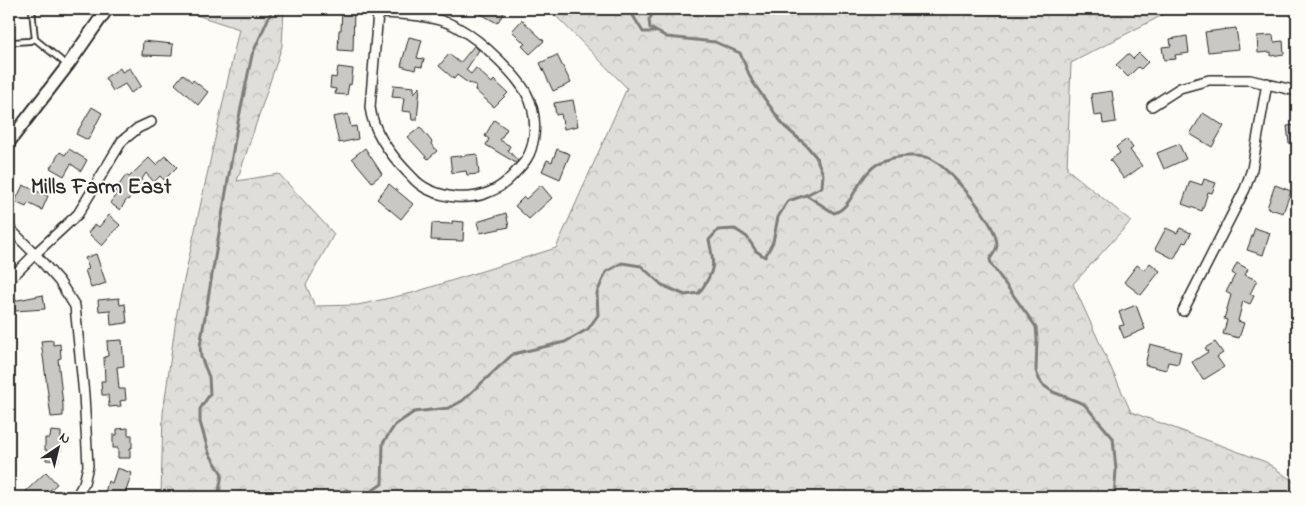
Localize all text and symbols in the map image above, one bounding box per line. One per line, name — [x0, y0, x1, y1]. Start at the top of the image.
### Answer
district label: Mills Farm East — [31, 172, 172, 204]
north arrow — [32, 424, 82, 474]
text: N — [55, 427, 74, 450]

